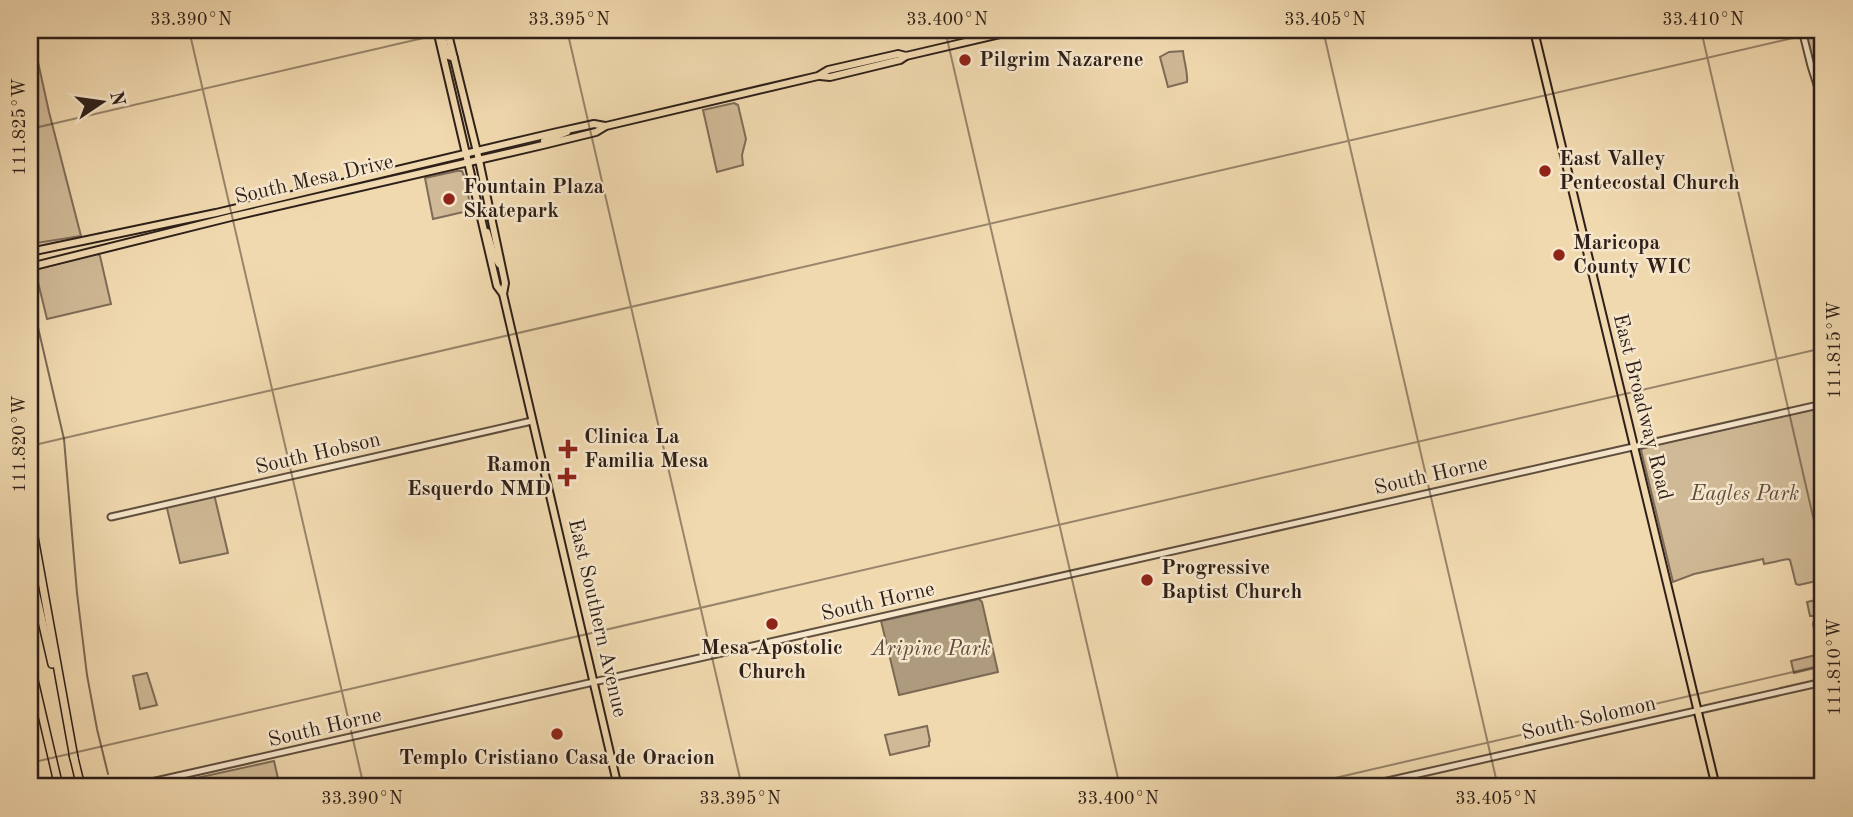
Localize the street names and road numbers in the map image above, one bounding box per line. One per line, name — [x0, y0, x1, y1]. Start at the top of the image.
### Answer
street label: South Mesa Drive — [233, 152, 395, 208]
street label: East Broadway Road — [1609, 312, 1675, 502]
street label: South Hobson — [253, 429, 383, 479]
street label: South Horne — [1372, 453, 1490, 499]
street label: East Southern Avenue — [564, 517, 630, 719]
street label: South Horne — [819, 579, 937, 625]
street label: South Solomon — [1520, 693, 1658, 745]
street label: South Horne — [266, 705, 384, 751]

